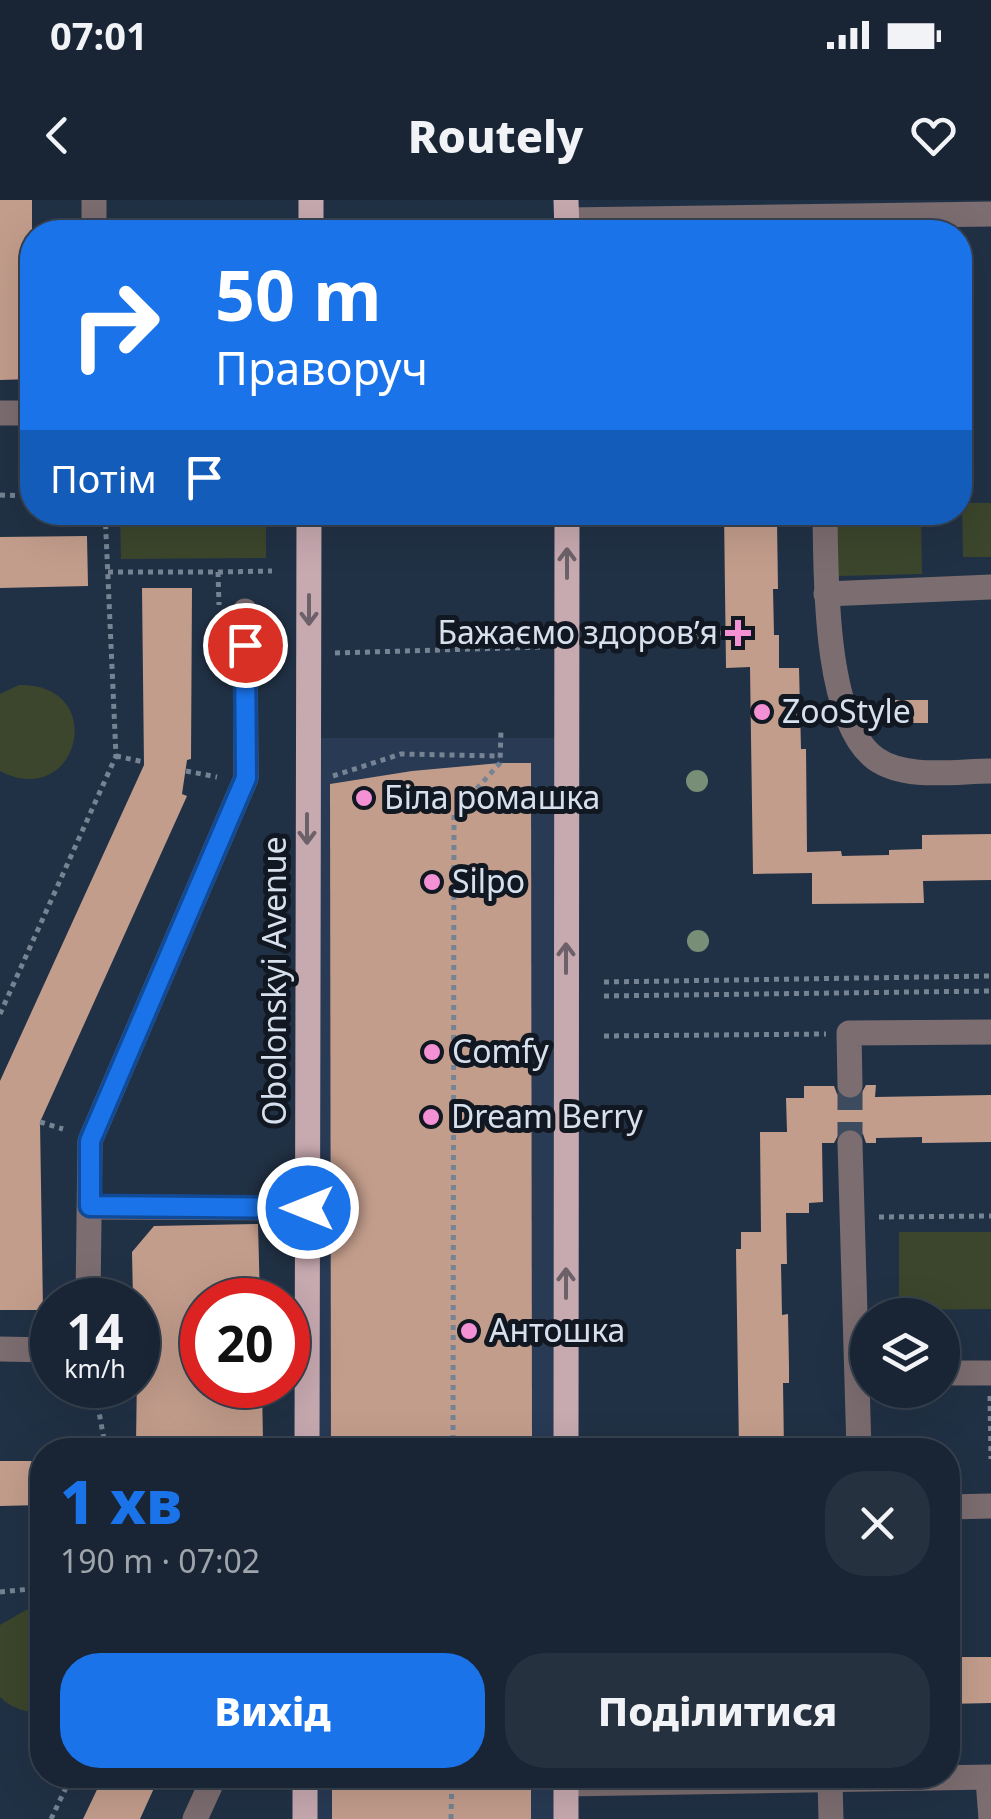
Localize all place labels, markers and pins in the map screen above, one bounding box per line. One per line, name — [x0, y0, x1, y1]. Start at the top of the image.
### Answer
pin — [203, 603, 288, 688]
place label: Бажаємо здоровʼя — [437, 610, 718, 653]
marker: Бажаємо здоровʼя — [727, 622, 749, 644]
place label: ZooStyle — [782, 689, 911, 732]
marker: ZooStyle — [751, 701, 773, 723]
place label: Біла ромашка — [384, 775, 600, 818]
marker: Біла ромашка — [353, 787, 375, 809]
place label: Silpo — [452, 859, 525, 902]
marker: Silpo — [421, 871, 443, 893]
place label: Comfy — [452, 1029, 550, 1072]
marker: Comfy — [421, 1041, 443, 1063]
place label: Dream Berry — [451, 1094, 643, 1137]
marker: Dream Berry — [420, 1106, 442, 1128]
place label: Антошка — [489, 1308, 625, 1351]
marker: Антошка — [458, 1320, 480, 1342]

